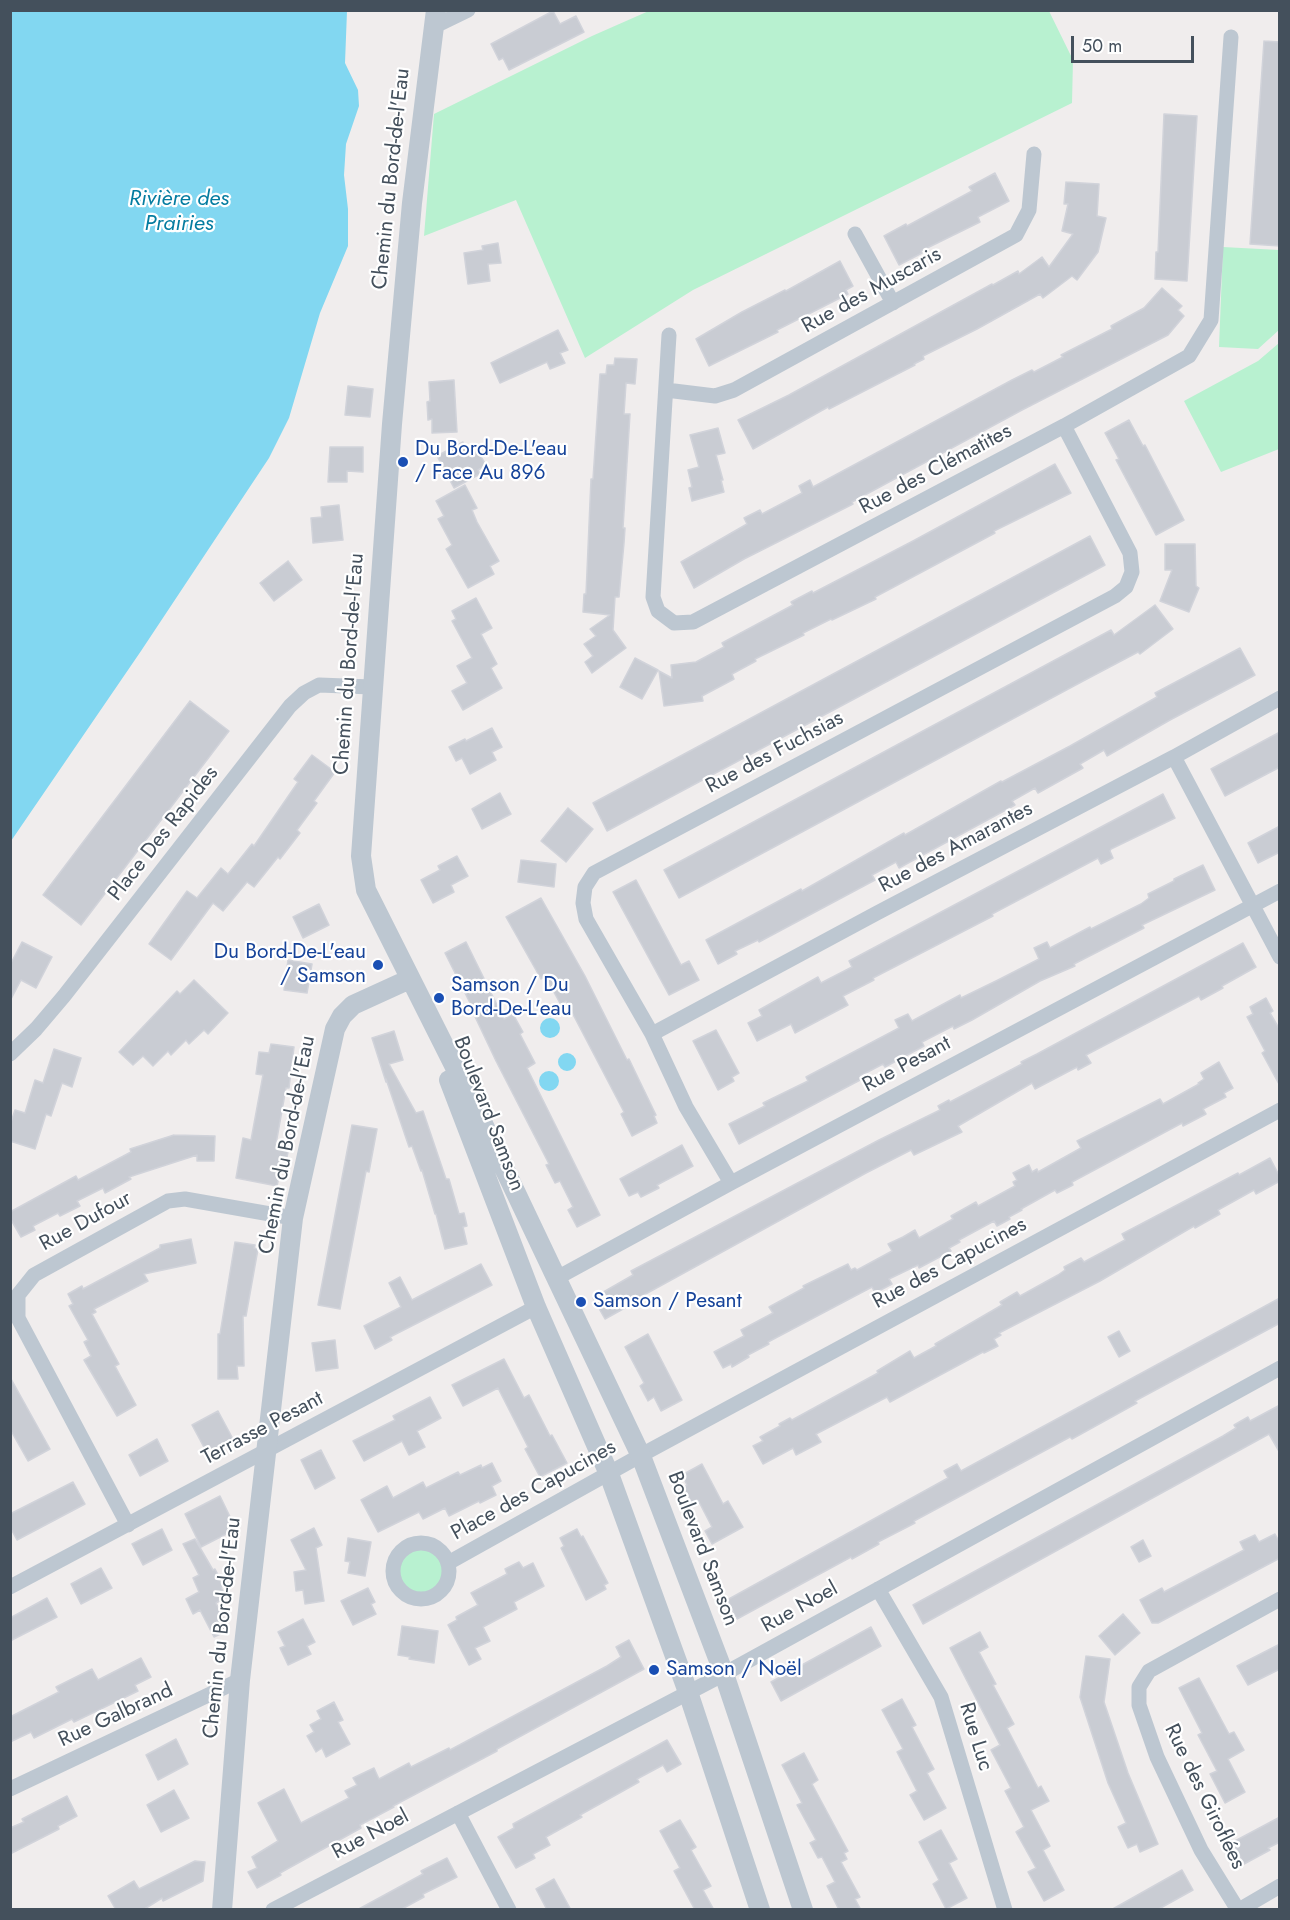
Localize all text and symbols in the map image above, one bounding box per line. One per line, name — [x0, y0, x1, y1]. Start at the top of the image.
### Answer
scale bar — [1074, 24, 1197, 62]
text: 50 m — [1082, 33, 1122, 59]
street label: Chemin du Bord-de-l'Eau — [368, 67, 416, 291]
water label: Rivière des Prairies — [129, 187, 229, 238]
street label: Rue des Muscaris — [798, 242, 946, 340]
street label: Rue des Clématites — [856, 419, 1016, 521]
place label: Du Bord-De-L'eau / Face Au 896 — [415, 437, 567, 487]
marker: Du Bord-De-L'eau / Face Au 896 — [396, 455, 410, 469]
street label: Chemin du Bord-de-l'Eau — [330, 552, 370, 776]
street label: Rue des Fuchsias — [702, 706, 848, 800]
street label: Place Des Rapides — [104, 762, 224, 906]
street label: Rue des Amarantes — [875, 797, 1037, 899]
place label: Du Bord-De-L'eau / Samson — [214, 940, 366, 990]
marker: Du Bord-De-L'eau / Samson — [371, 958, 385, 972]
place label: Samson / Du Bord-De-L'eau — [451, 973, 572, 1023]
marker: Samson / Du Bord-De-L'eau — [432, 991, 446, 1005]
street label: Rue Pesant — [859, 1031, 955, 1099]
street label: Boulevard Samson — [447, 1033, 529, 1195]
street label: Chemin du Bord-de-l'Eau — [254, 1034, 322, 1256]
street label: Rue Dufour — [36, 1187, 136, 1257]
street label: Rue des Capucines — [869, 1213, 1031, 1315]
place label: Samson / Pesant — [593, 1289, 742, 1315]
marker: Samson / Pesant — [574, 1295, 588, 1309]
street label: Terrasse Pesant — [198, 1387, 328, 1471]
street label: Place des Capucines — [447, 1435, 621, 1547]
street label: Boulevard Samson — [661, 1468, 743, 1630]
street label: Chemin du Bord-de-l'Eau — [199, 1516, 247, 1740]
street label: Rue Noel — [757, 1577, 843, 1639]
place label: Samson / Noël — [666, 1657, 802, 1683]
marker: Samson / Noël — [647, 1663, 661, 1677]
street label: Rue Galbrand — [55, 1679, 177, 1753]
street label: Rue Luc — [953, 1700, 997, 1774]
street label: Rue des Giroflées — [1158, 1720, 1250, 1874]
street label: Rue Noel — [328, 1804, 414, 1866]

